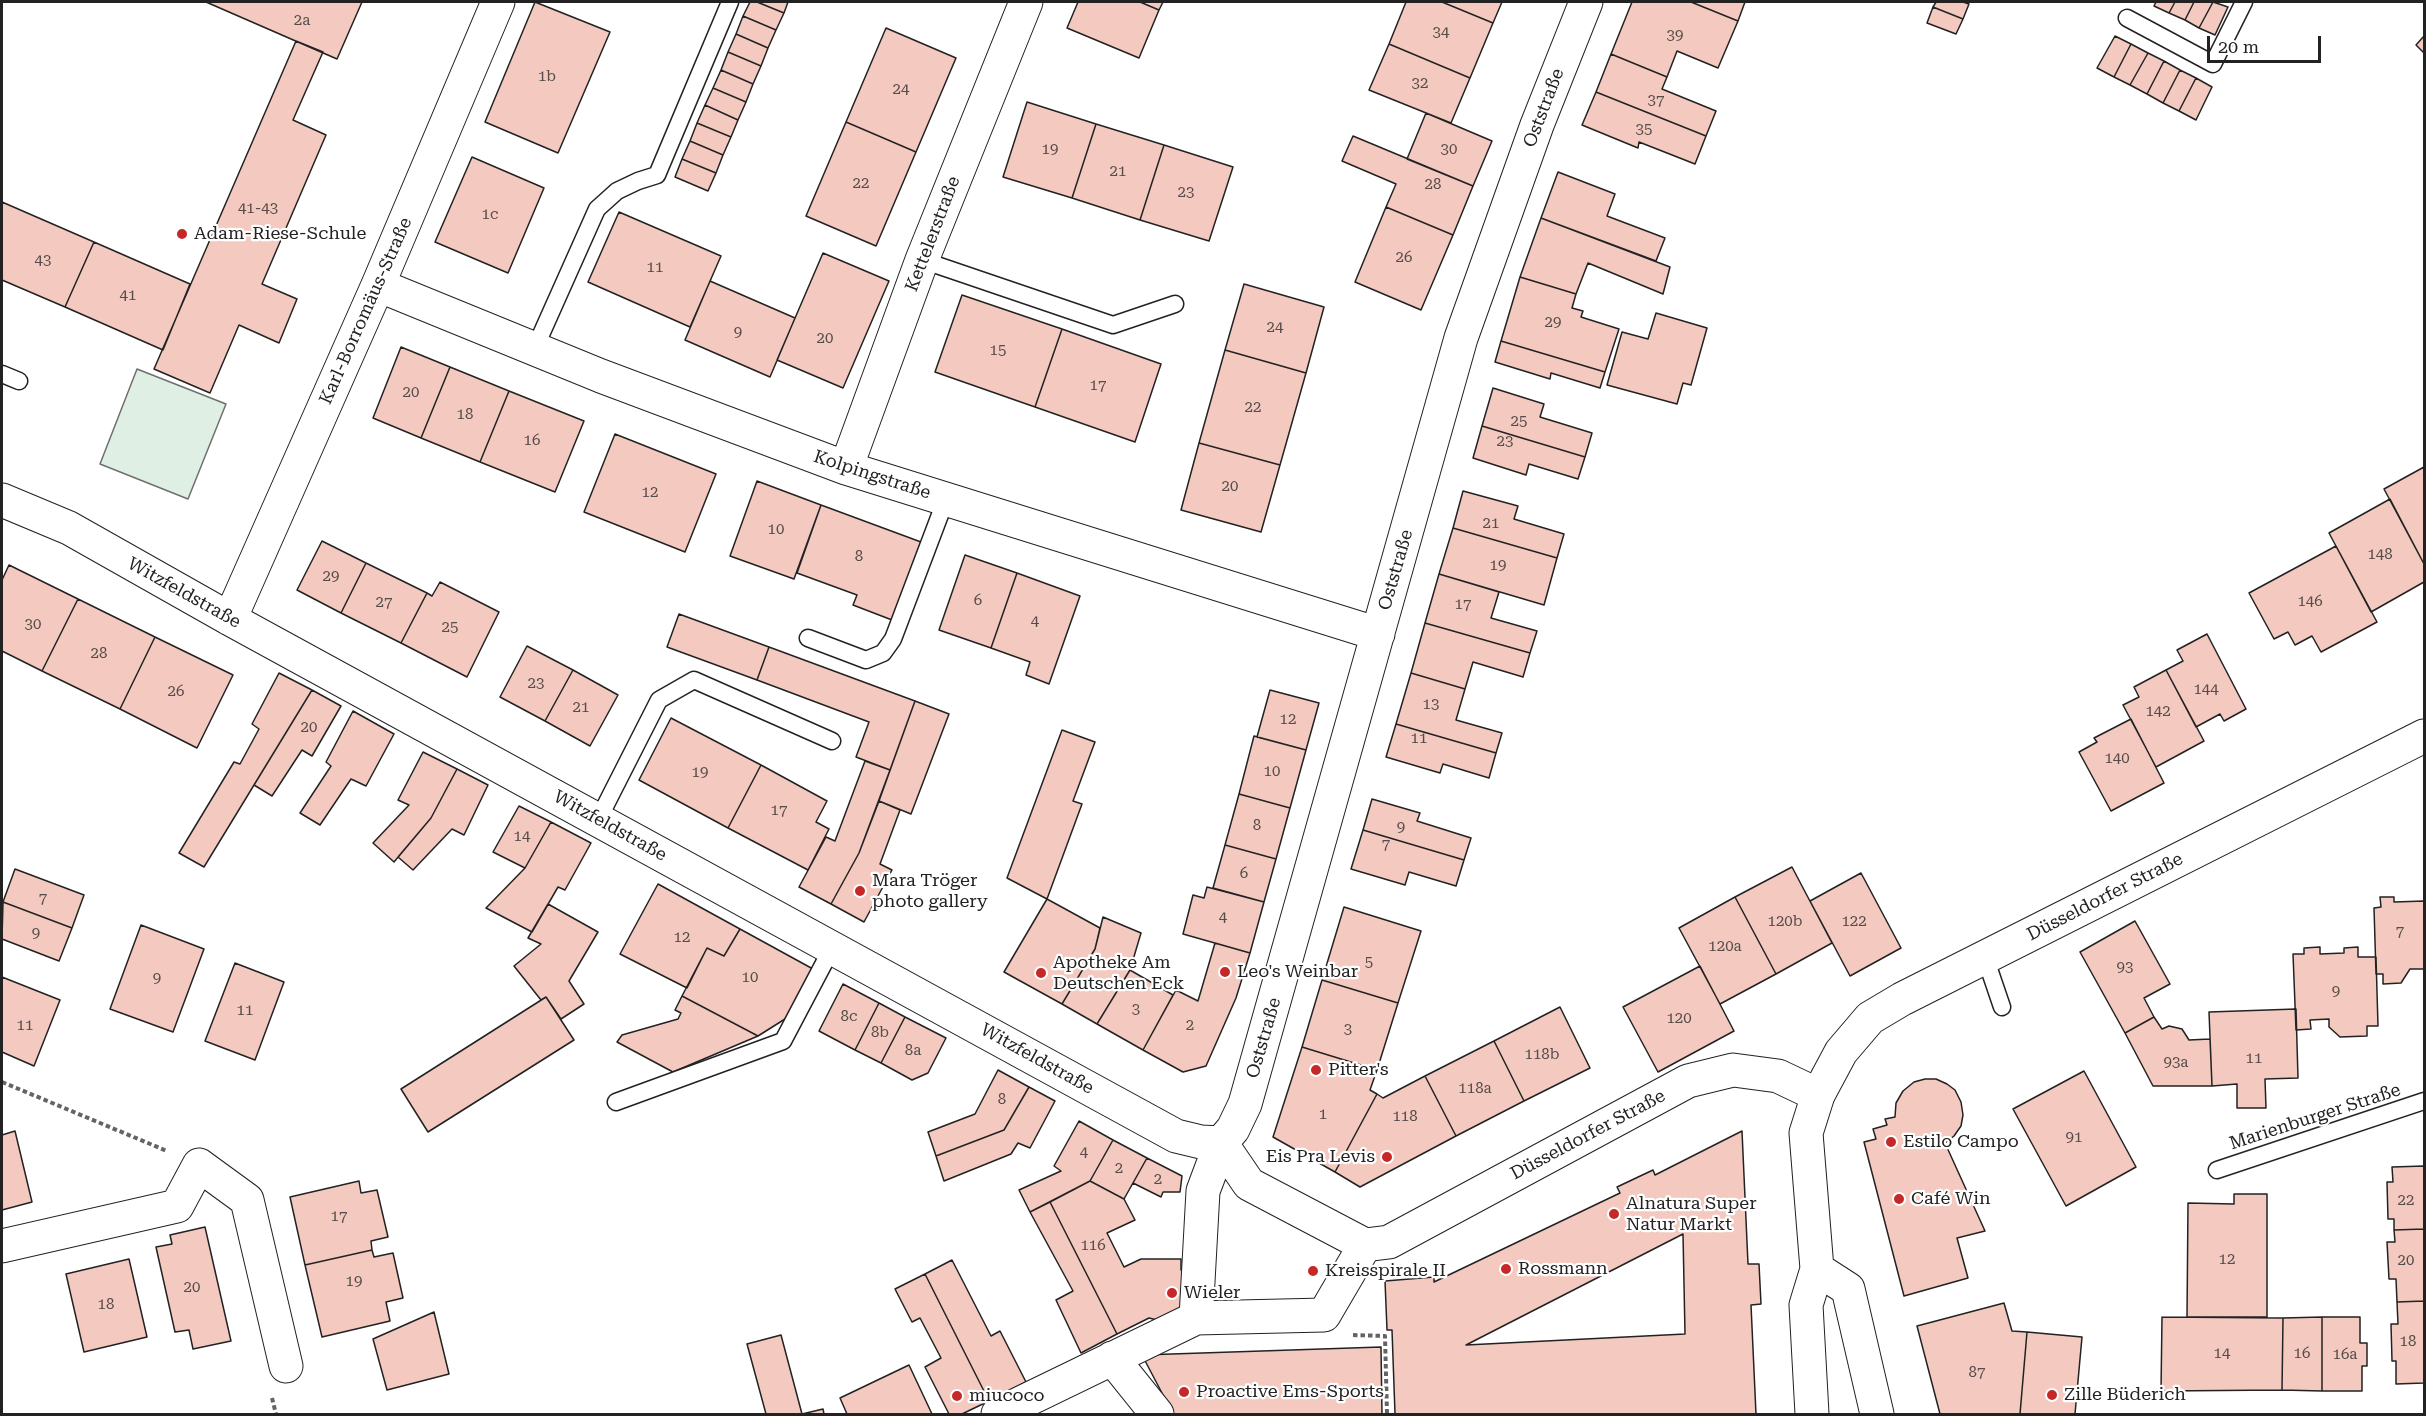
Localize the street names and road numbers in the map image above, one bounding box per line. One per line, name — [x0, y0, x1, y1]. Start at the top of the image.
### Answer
street label: Oststraße — [1519, 65, 1569, 151]
street label: Kettelerstraße — [901, 173, 965, 295]
street label: Karl-Borromäus-Straße — [315, 214, 417, 408]
street label: Kolpingstraße — [811, 446, 933, 504]
street label: Oststraße — [1374, 527, 1418, 613]
street label: Witzfeldstraße — [124, 553, 244, 633]
street label: Witzfeldstraße — [550, 786, 670, 866]
street label: Düsseldorfer Straße — [2023, 848, 2187, 946]
street label: Oststraße — [1242, 995, 1286, 1081]
street label: Witzfeldstraße — [977, 1019, 1097, 1099]
street label: Marienburger Straße — [2227, 1079, 2403, 1155]
street label: Düsseldorfer Straße — [1507, 1085, 1669, 1185]

